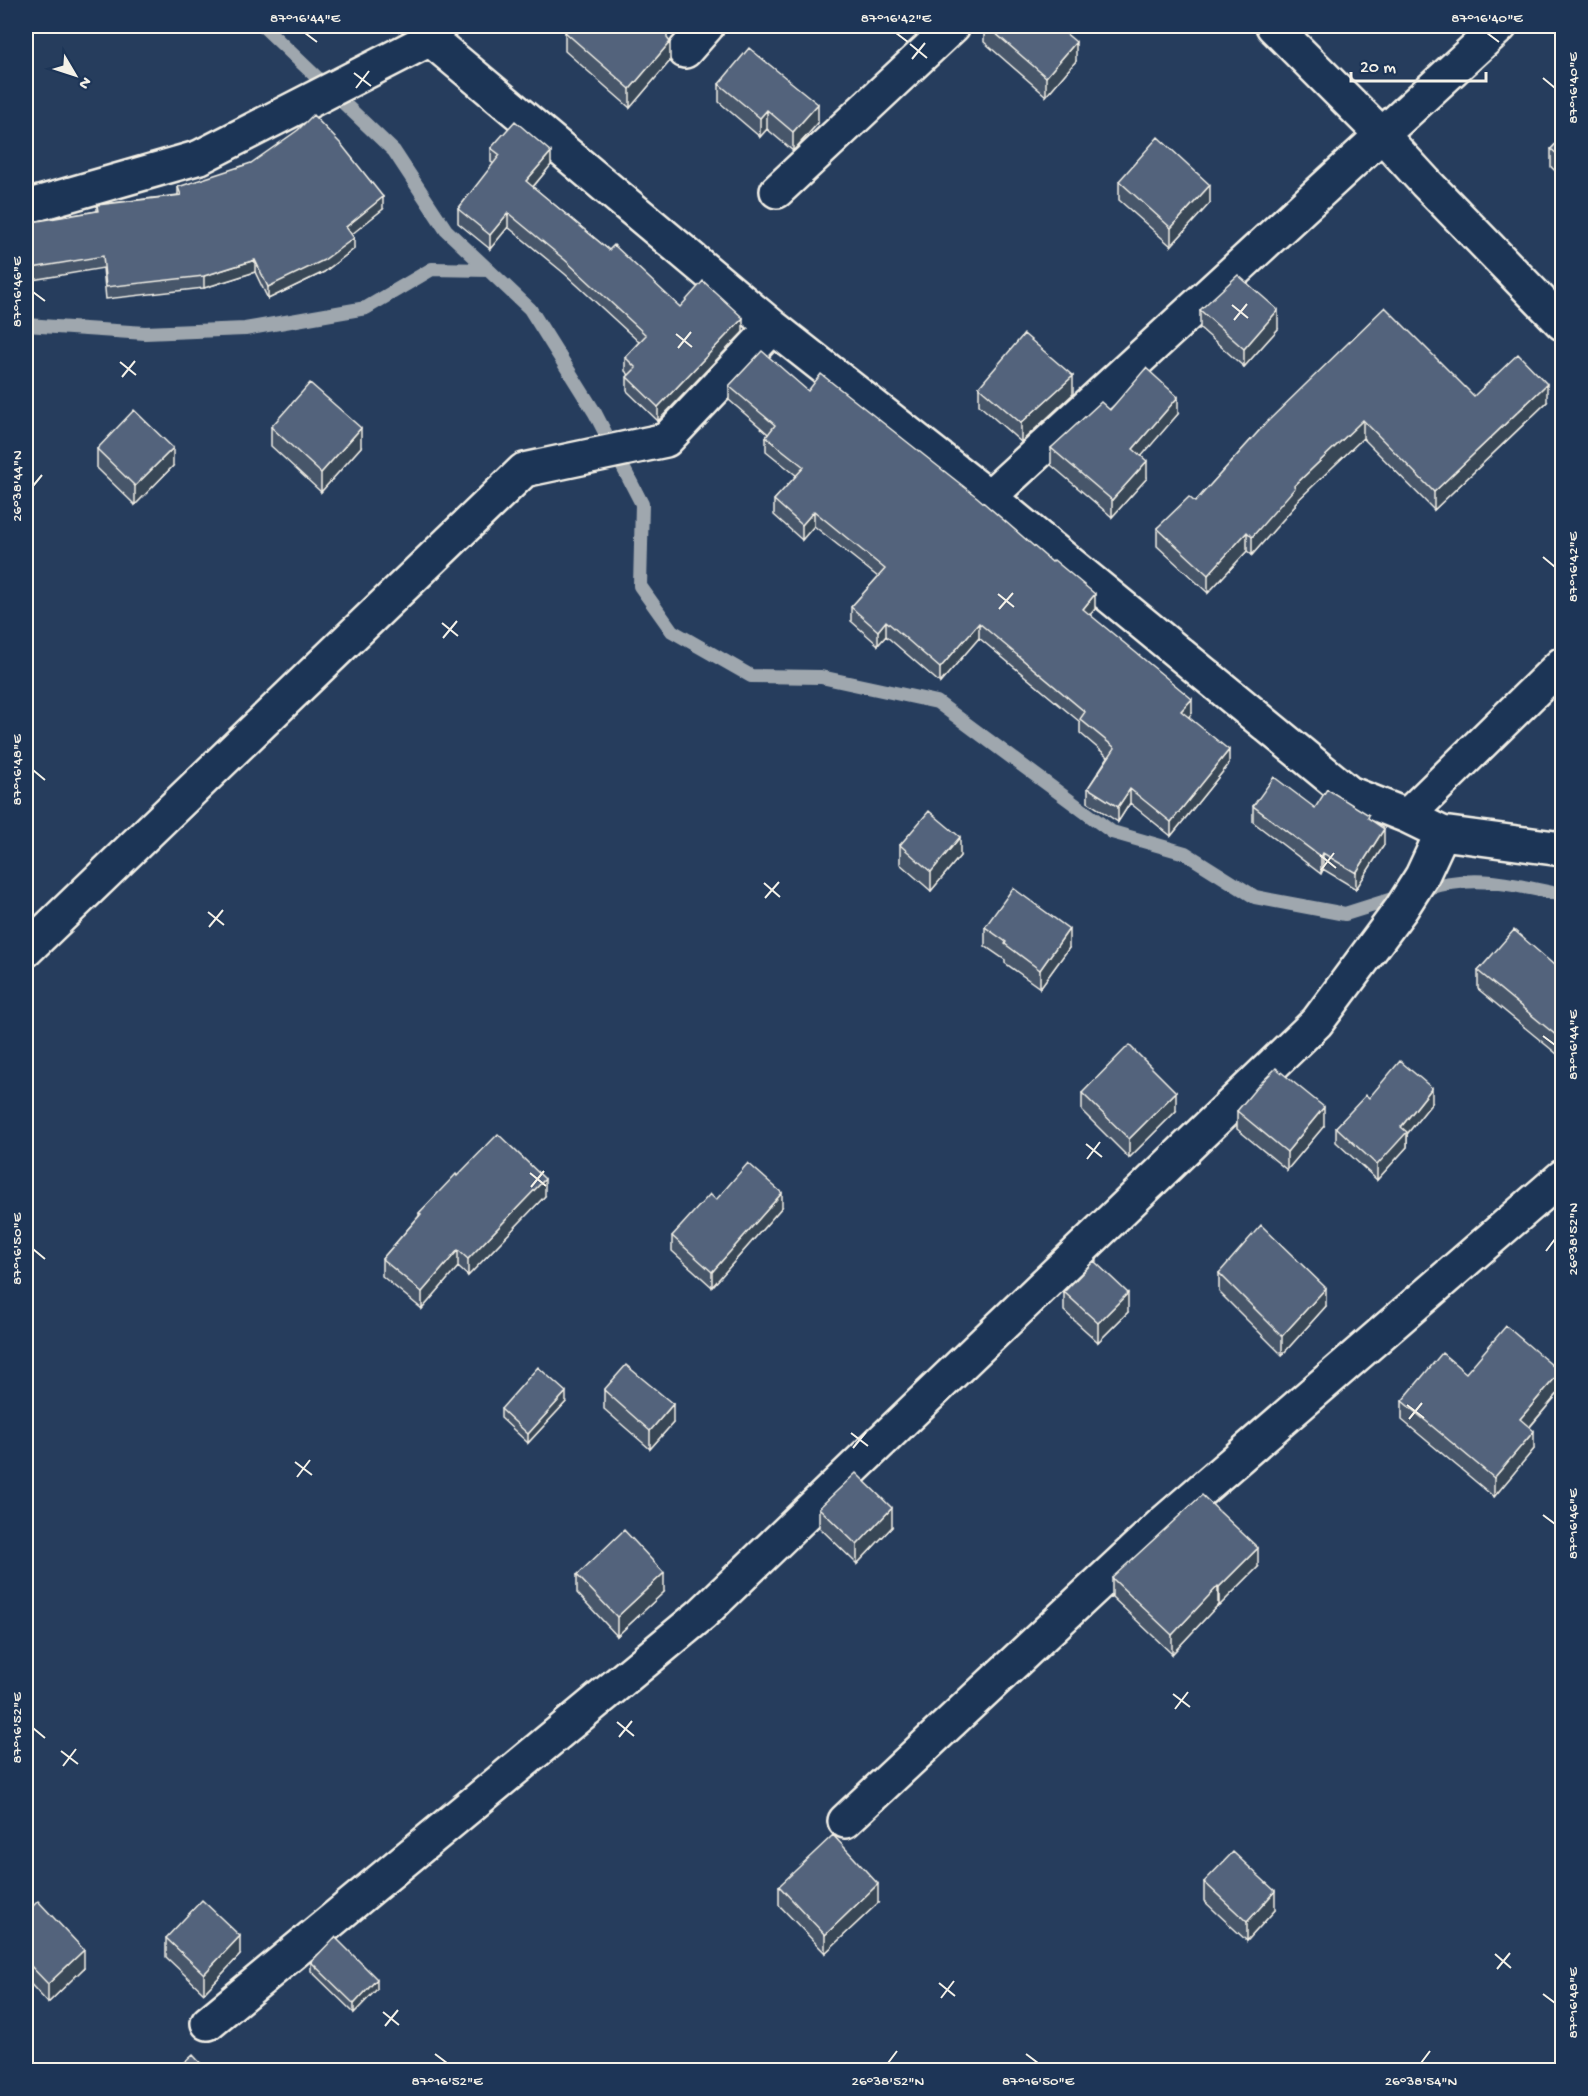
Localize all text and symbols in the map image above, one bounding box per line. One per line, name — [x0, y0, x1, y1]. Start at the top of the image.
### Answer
text: 87°16'44"E — [270, 10, 341, 28]
text: 87°16'42"E — [861, 10, 932, 28]
text: 87°16'40"E — [1451, 10, 1523, 28]
north arrow — [45, 45, 105, 105]
scale bar — [1351, 45, 1486, 83]
text: 87°16'40"E — [1565, 52, 1583, 124]
text: 20 m — [1360, 58, 1396, 79]
text: N — [73, 72, 95, 93]
text: 87°16'46"E — [9, 256, 27, 327]
text: 26°38'44"N — [9, 450, 27, 522]
text: 87°16'42"E — [1565, 531, 1583, 602]
text: 87°16'48"E — [9, 734, 27, 806]
text: 87°16'44"E — [1565, 1009, 1583, 1080]
text: 26°38'52"N — [1565, 1202, 1583, 1275]
text: 87°16'50"E — [9, 1212, 27, 1285]
text: 87°16'46"E — [1565, 1488, 1583, 1559]
text: 87°16'52"E — [9, 1692, 27, 1764]
text: 87°16'48"E — [1565, 1967, 1583, 2039]
text: 87°16'52"E — [411, 2073, 483, 2091]
text: 26°38'52"N — [852, 2073, 925, 2091]
text: 87°16'50"E — [1002, 2073, 1075, 2091]
text: 26°38'54"N — [1385, 2073, 1457, 2091]

